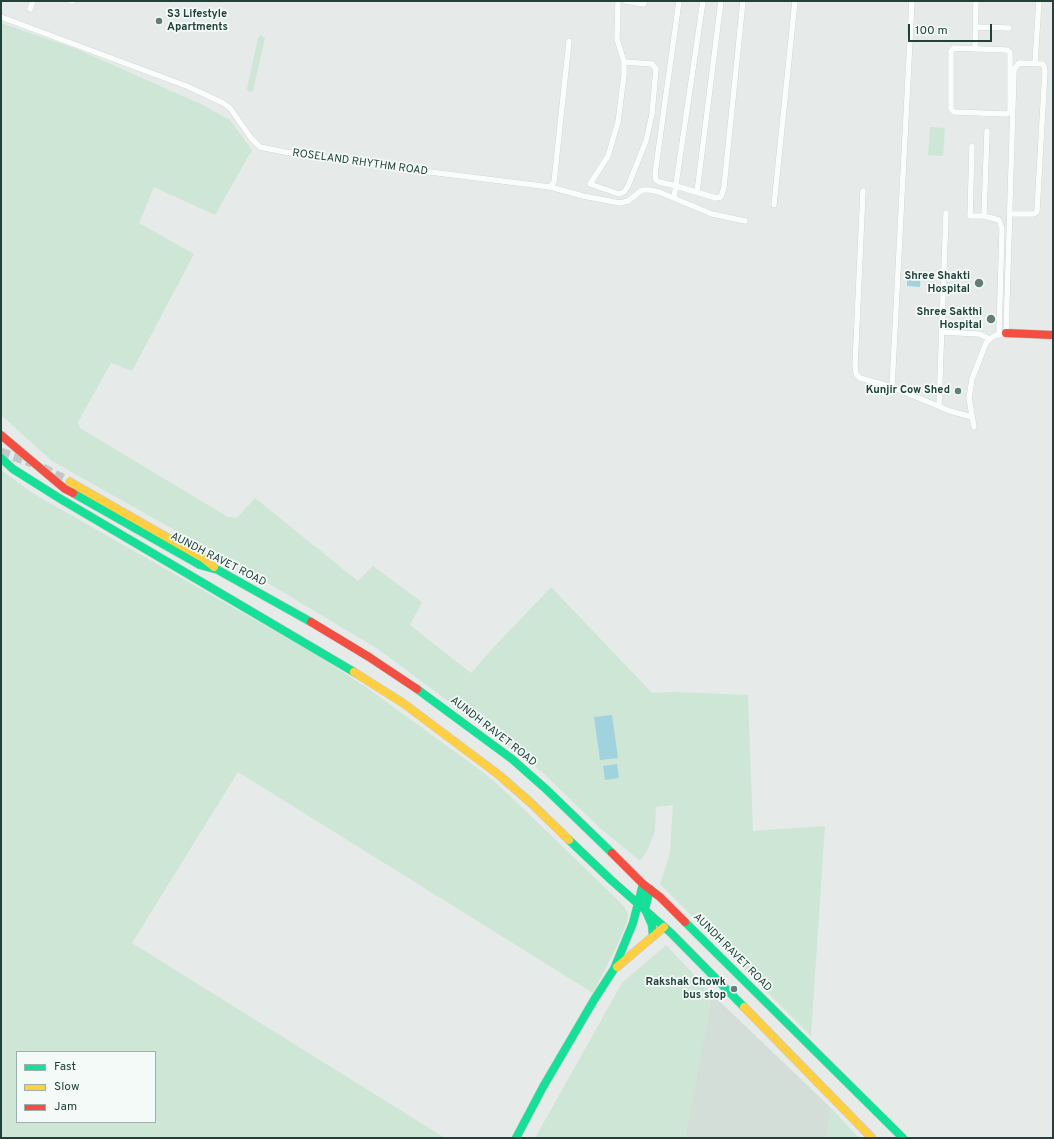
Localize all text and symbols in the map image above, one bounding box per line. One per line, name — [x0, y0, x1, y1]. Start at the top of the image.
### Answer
place label: S3 Lifestyle Apartments — [167, 8, 228, 34]
marker: S3 Lifestyle Apartments — [154, 16, 164, 26]
scale bar — [910, 16, 994, 42]
text: 100 m — [915, 23, 948, 39]
street label: ROSELAND RHYTHM ROAD — [291, 147, 429, 179]
place label: Shree Shakti Hospital — [904, 270, 970, 296]
marker: Shree Shakti Hospital — [973, 277, 985, 289]
place label: Shree Sakthi Hospital — [917, 306, 982, 332]
marker: Shree Sakthi Hospital — [985, 313, 997, 325]
place label: Kunjir Cow Shed — [866, 384, 950, 398]
marker: Kunjir Cow Shed — [953, 386, 963, 396]
street label: AUNDH RAVET ROAD — [168, 530, 268, 590]
street label: AUNDH RAVET ROAD — [447, 694, 539, 770]
street label: AUNDH RAVET ROAD — [690, 911, 774, 995]
place label: Rakshak Chowk bus stop — [646, 976, 726, 1002]
marker: Rakshak Chowk bus stop — [729, 984, 739, 994]
legend — [16, 1051, 156, 1123]
text: Fast — [54, 1059, 76, 1075]
text: Slow — [54, 1079, 80, 1095]
text: Jam — [54, 1099, 77, 1115]

